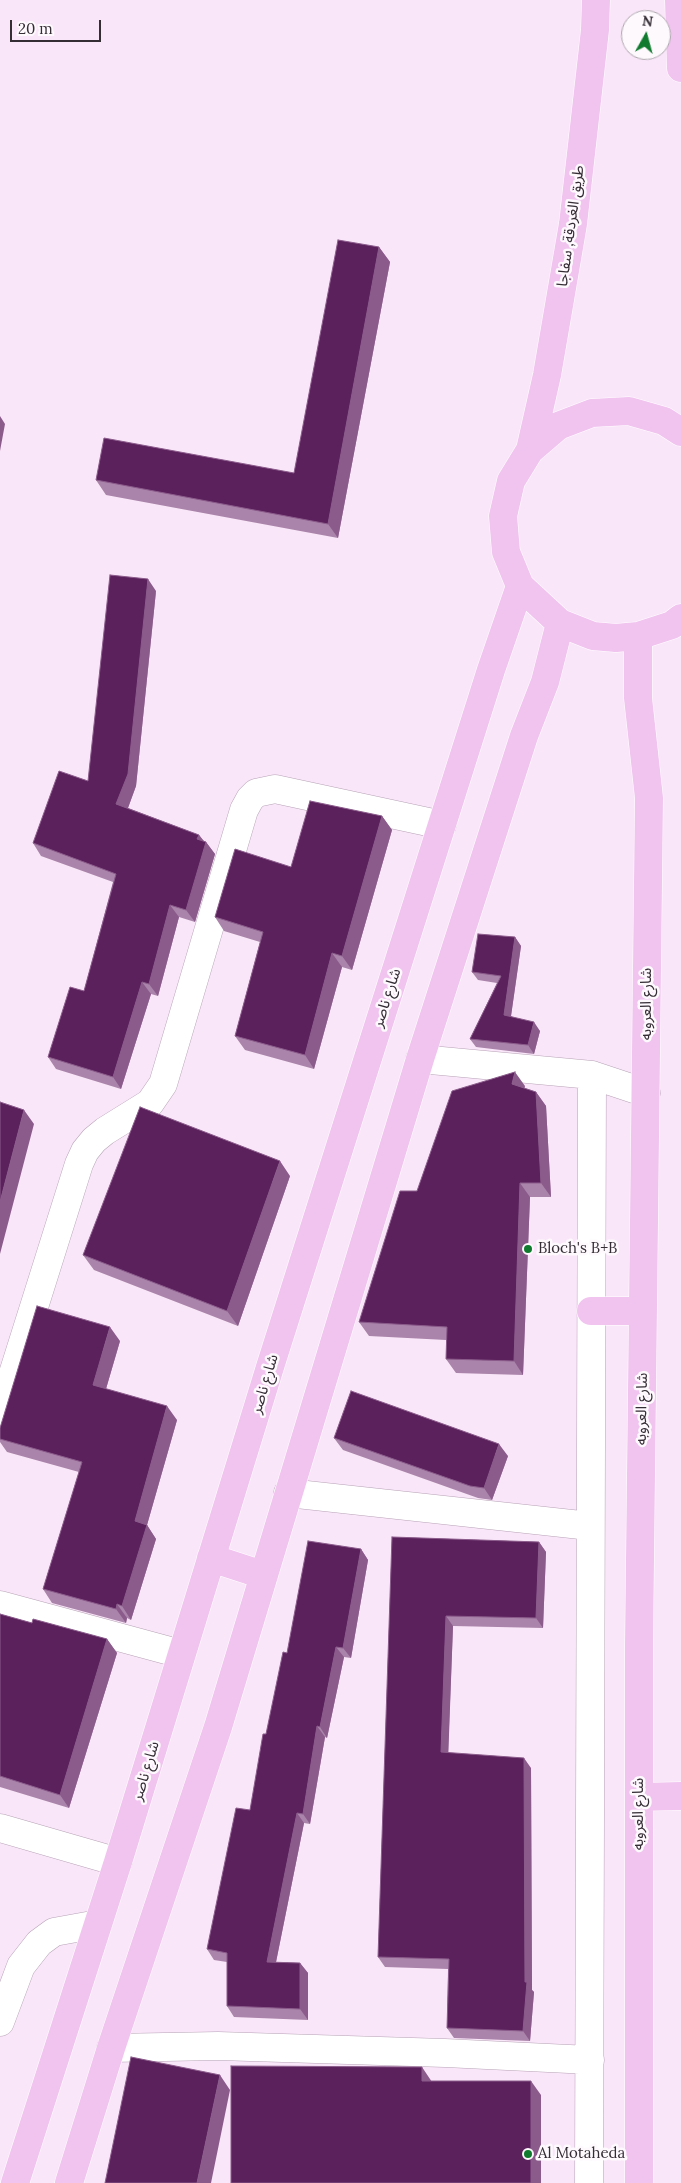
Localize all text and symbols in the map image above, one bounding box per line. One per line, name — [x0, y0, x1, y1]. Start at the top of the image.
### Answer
scale bar — [12, 10, 104, 42]
north arrow — [621, 10, 671, 60]
text: N — [641, 12, 654, 31]
text: 20 m — [18, 19, 53, 38]
street label: طريق الغردقة, سفاجا — [554, 164, 588, 288]
street label: شارع ناصر — [369, 966, 405, 1030]
street label: شارع العروبه — [638, 968, 656, 1040]
place label: Bloch's B+B — [538, 1240, 617, 1258]
marker: Bloch's B+B — [522, 1243, 534, 1255]
street label: شارع ناصر — [247, 1352, 283, 1416]
street label: شارع العروبه — [632, 1373, 652, 1445]
street label: شارع ناصر — [128, 1739, 164, 1803]
street label: شارع العروبه — [630, 1778, 648, 1850]
place label: Al Motaheda — [538, 2145, 625, 2163]
marker: Al Motaheda — [522, 2148, 534, 2160]

